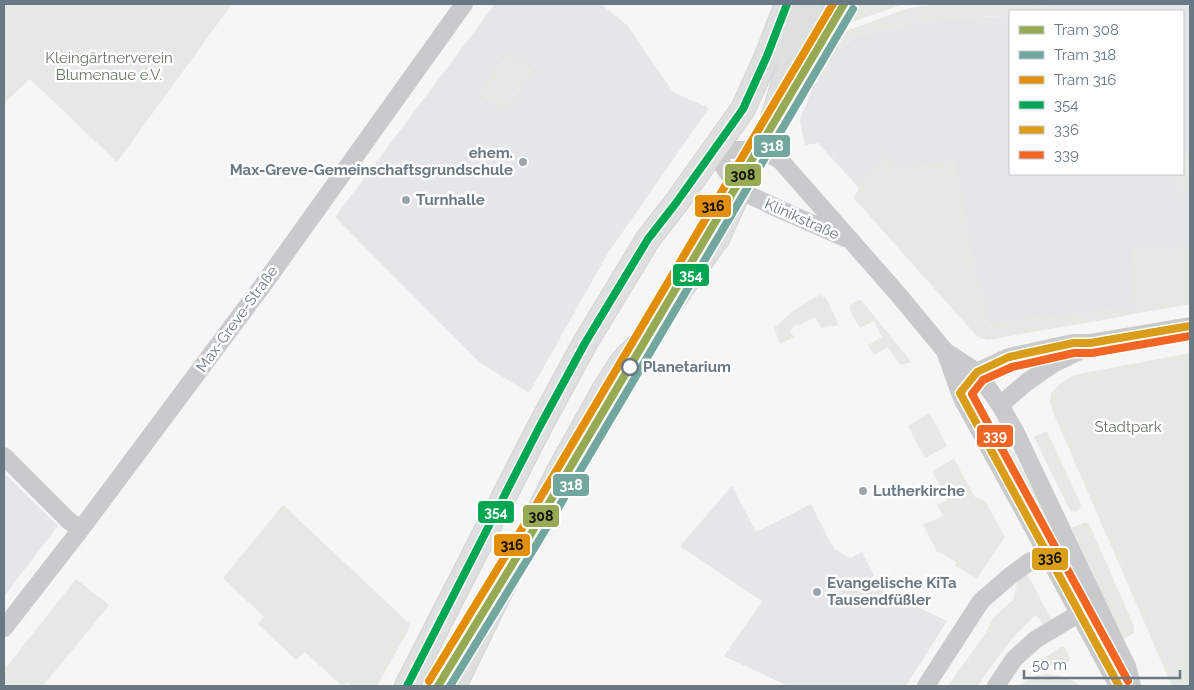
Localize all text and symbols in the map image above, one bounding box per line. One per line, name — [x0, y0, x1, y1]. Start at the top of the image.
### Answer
legend — [1009, 10, 1184, 175]
text: Tram 308 — [1054, 21, 1119, 39]
text: Tram 318 — [1054, 46, 1116, 64]
park label: Kleingärtnerverein Blumenaue e.V. — [45, 49, 173, 84]
text: Tram 316 — [1054, 71, 1116, 89]
text: 354 — [1054, 96, 1078, 114]
text: 336 — [1054, 121, 1079, 139]
line badge: 318 — [753, 134, 791, 158]
text: 318 — [760, 138, 784, 154]
place label: ehem. Max-Greve-Gemeinschaftsgrundschule — [230, 144, 513, 179]
text: 339 — [1054, 146, 1079, 164]
marker: ehem. Max-Greve-Gemeinschaftsgrundschule — [517, 156, 529, 168]
line badge: 308 — [724, 163, 762, 187]
text: 308 — [731, 167, 755, 183]
place label: Turnhalle — [416, 191, 485, 209]
marker: Turnhalle — [400, 194, 412, 206]
line badge: 316 — [694, 194, 732, 218]
street label: Klinikstraße — [762, 195, 842, 244]
text: 316 — [701, 198, 725, 214]
street label: Max-Greve-Straße — [193, 262, 282, 375]
line badge: 354 — [672, 263, 710, 287]
text: 354 — [679, 267, 703, 283]
marker: Planetarium — [621, 358, 639, 376]
place label: Planetarium — [643, 358, 731, 376]
park label: Stadtpark — [1094, 418, 1162, 436]
line badge: 339 — [976, 424, 1014, 448]
text: 339 — [983, 428, 1007, 444]
line badge: 318 — [552, 473, 590, 497]
text: 318 — [559, 477, 583, 493]
place label: Lutherkirche — [873, 482, 965, 500]
marker: Lutherkirche — [857, 485, 869, 497]
line badge: 354 — [477, 500, 515, 524]
text: 354 — [484, 504, 508, 520]
line badge: 308 — [522, 504, 560, 528]
text: 308 — [529, 508, 553, 524]
line badge: 316 — [493, 533, 531, 557]
text: 316 — [500, 537, 524, 553]
line badge: 336 — [1031, 547, 1069, 571]
text: 336 — [1038, 550, 1062, 566]
place label: Evangelische KiTa Tausendfüßler — [827, 574, 957, 609]
marker: Evangelische KiTa Tausendfüßler — [811, 586, 823, 598]
scale bar — [1024, 648, 1180, 680]
text: 50 m — [1032, 656, 1067, 674]

